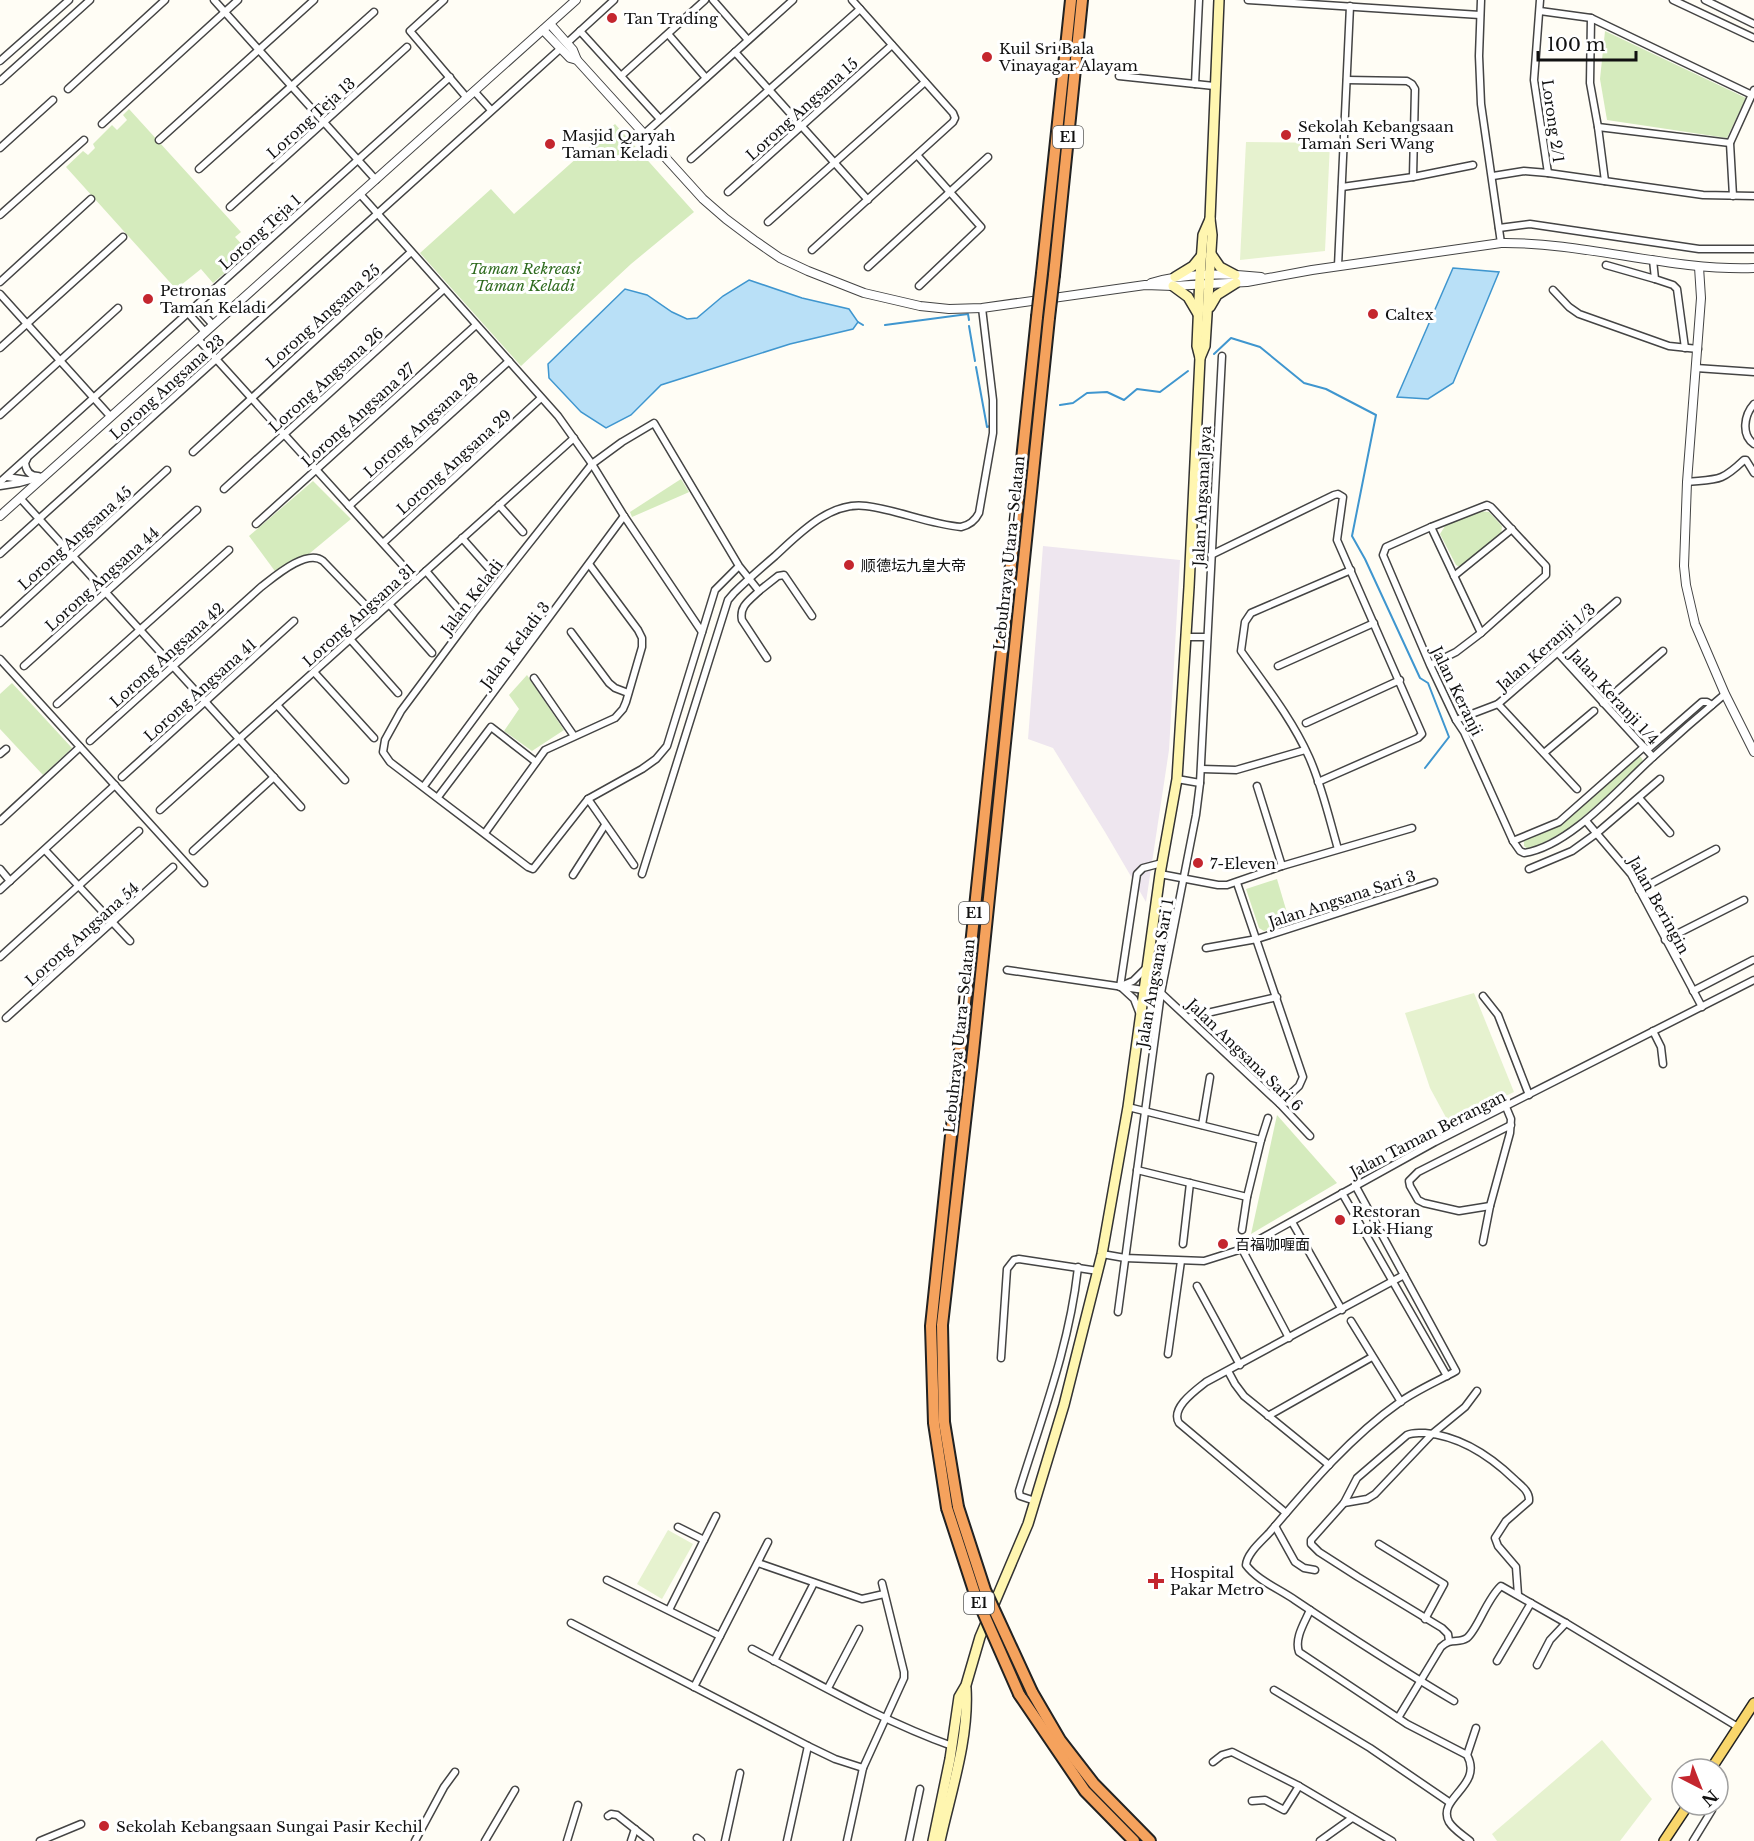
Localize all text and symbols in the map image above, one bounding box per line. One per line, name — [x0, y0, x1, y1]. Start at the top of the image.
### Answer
place label: Tan Trading — [624, 9, 719, 28]
marker: Tan Trading — [605, 11, 619, 25]
scale bar — [1538, 24, 1636, 62]
text: 100 m — [1547, 34, 1605, 56]
place label: Kuil Sri Bala Vinayagar Alayam — [998, 39, 1138, 75]
marker: Kuil Sri Bala Vinayagar Alayam — [980, 50, 994, 64]
street label: Lorong Angsana 15 — [742, 54, 862, 164]
street label: Lorong Teja 13 — [263, 73, 359, 163]
street label: Lorong 2/1 — [1538, 78, 1568, 164]
place label: Sekolah Kebangsaan Taman Seri Wang — [1298, 117, 1454, 153]
place label: Masjid Qaryah Taman Keladi — [562, 126, 675, 162]
road number: E1 — [1053, 126, 1083, 148]
marker: Sekolah Kebangsaan Taman Seri Wang — [1279, 128, 1293, 142]
marker: Masjid Qaryah Taman Keladi — [543, 137, 557, 151]
street label: Lorong Teja 1 — [215, 190, 305, 274]
park label: Taman Rekreasi Taman Keladi — [469, 259, 582, 295]
street label: Lorong Angsana 25 — [262, 260, 384, 372]
place label: Petronas Taman Keladi — [160, 281, 266, 317]
marker: Petronas Taman Keladi — [141, 292, 155, 306]
place label: Caltex — [1385, 305, 1434, 324]
marker: Caltex — [1366, 307, 1380, 321]
street label: Lorong Angsana 26 — [265, 323, 387, 437]
street label: Lorong Angsana 23 — [106, 331, 228, 443]
street label: Lorong Angsana 27 — [297, 359, 419, 471]
street label: Lorong Angsana 28 — [360, 369, 482, 481]
street label: Lorong Angsana 29 — [393, 405, 515, 519]
street label: Jalan Angsana Jaya — [1189, 424, 1215, 569]
street label: Lebuhraya Utara–Selatan — [989, 455, 1029, 651]
street label: Lorong Angsana 45 — [14, 482, 136, 594]
street label: Lorong Angsana 44 — [41, 523, 163, 635]
street label: Jalan Keladi — [436, 556, 507, 640]
place label: 顺德坛九皇大帝 — [861, 556, 966, 575]
marker: 顺德坛九皇大帝 — [842, 558, 856, 572]
street label: Lorong Angsana 31 — [299, 559, 419, 671]
street label: Jalan Keladi 3 — [475, 598, 554, 694]
street label: Lorong Angsana 42 — [106, 599, 228, 711]
street label: Jalan Keranji 1/3 — [1491, 599, 1599, 696]
street label: Lorong Angsana 41 — [140, 635, 260, 745]
street label: Jalan Keranji — [1426, 641, 1487, 739]
street label: Jalan Keranji 1/4 — [1564, 644, 1663, 749]
street label: Jalan Beringin — [1623, 851, 1694, 957]
place label: 7-Eleven — [1210, 854, 1276, 873]
marker: 7-Eleven — [1191, 856, 1205, 870]
street label: Jalan Angsana Sari 3 — [1264, 866, 1418, 932]
street label: Lorong Angsana 54 — [21, 878, 143, 990]
street label: Jalan Angsana Sari 1 — [1132, 897, 1177, 1051]
road number: E1 — [959, 902, 989, 924]
street label: Lebuhraya Utara–Selatan — [939, 938, 979, 1134]
street label: Jalan Angsana Sari 6 — [1182, 993, 1307, 1115]
street label: Jalan Taman Berangan — [1345, 1086, 1509, 1183]
place label: Restoran Lok Hiang — [1352, 1202, 1434, 1238]
marker: Restoran Lok Hiang — [1333, 1213, 1347, 1227]
place label: 百福咖喱面 — [1235, 1235, 1310, 1254]
marker: 百福咖喱面 — [1216, 1237, 1230, 1251]
place label: Hospital Pakar Metro — [1170, 1563, 1264, 1599]
marker: Hospital Pakar Metro — [1147, 1572, 1165, 1590]
road number: E1 — [964, 1592, 994, 1614]
north arrow — [1670, 1757, 1730, 1817]
text: N — [1698, 1786, 1722, 1811]
place label: Sekolah Kebangsaan Sungai Pasir Kechil — [116, 1817, 423, 1836]
marker: Sekolah Kebangsaan Sungai Pasir Kechil — [97, 1819, 111, 1833]

